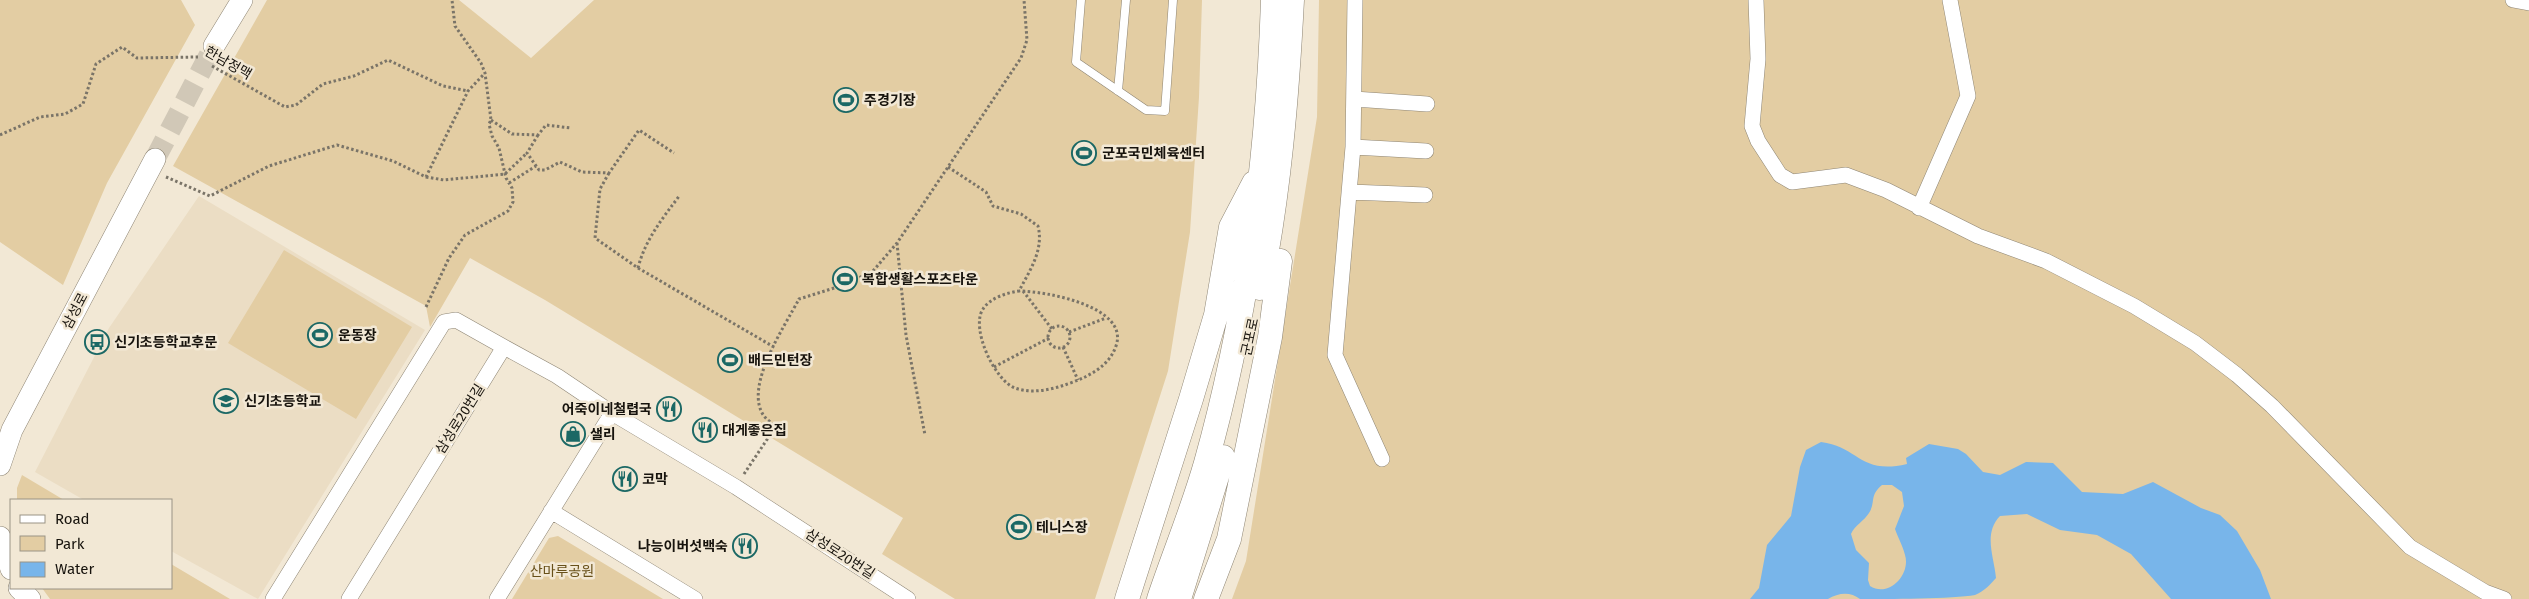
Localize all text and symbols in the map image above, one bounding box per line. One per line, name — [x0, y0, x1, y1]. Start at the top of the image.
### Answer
street label: 한남정맥 — [201, 43, 255, 83]
sports icon: 주경기장 — [833, 87, 859, 113]
place label: 주경기장 — [864, 92, 916, 109]
sports icon: 군포국민체육센터 — [1071, 140, 1097, 166]
place label: 군포국민체육센터 — [1102, 145, 1205, 162]
sports icon: 복합생활스포츠타운 — [832, 266, 858, 292]
place label: 복합생활스포츠타운 — [862, 271, 978, 288]
street label: 삼성로 — [58, 290, 92, 332]
street label: 군포로 — [1238, 316, 1262, 358]
sports icon: 운동장 — [307, 322, 333, 348]
place label: 운동장 — [338, 327, 377, 344]
bus stop icon: 신기초등학교후문 — [84, 329, 110, 355]
place label: 신기초등학교후문 — [114, 334, 217, 351]
sports icon: 배드민턴장 — [717, 347, 743, 373]
place label: 배드민턴장 — [748, 352, 813, 369]
street label: 삼성로20번길 — [432, 381, 488, 457]
school or university icon: 신기초등학교 — [213, 388, 239, 414]
place label: 신기초등학교 — [244, 393, 321, 410]
restaurant icon: 어죽이네철렵국 — [656, 396, 682, 422]
place label: 어죽이네철렵국 — [562, 401, 652, 418]
restaurant icon: 대게좋은집 — [692, 417, 718, 443]
shop icon: 샐리 — [560, 421, 586, 447]
place label: 대게좋은집 — [722, 422, 786, 439]
place label: 샐리 — [590, 426, 616, 443]
restaurant icon: 코막 — [612, 466, 638, 492]
place label: 코막 — [642, 471, 668, 488]
legend — [10, 499, 172, 589]
text: Road — [55, 510, 90, 528]
sports icon: 테니스장 — [1006, 514, 1032, 540]
place label: 테니스장 — [1036, 519, 1088, 536]
street label: 삼성로20번길 — [802, 525, 878, 583]
restaurant icon: 나능이버섯백숙 — [732, 533, 758, 559]
text: Park — [55, 535, 85, 553]
place label: 나능이버섯백숙 — [638, 538, 728, 555]
text: Water — [55, 560, 94, 578]
park label: 산마루공원 — [530, 563, 594, 580]

